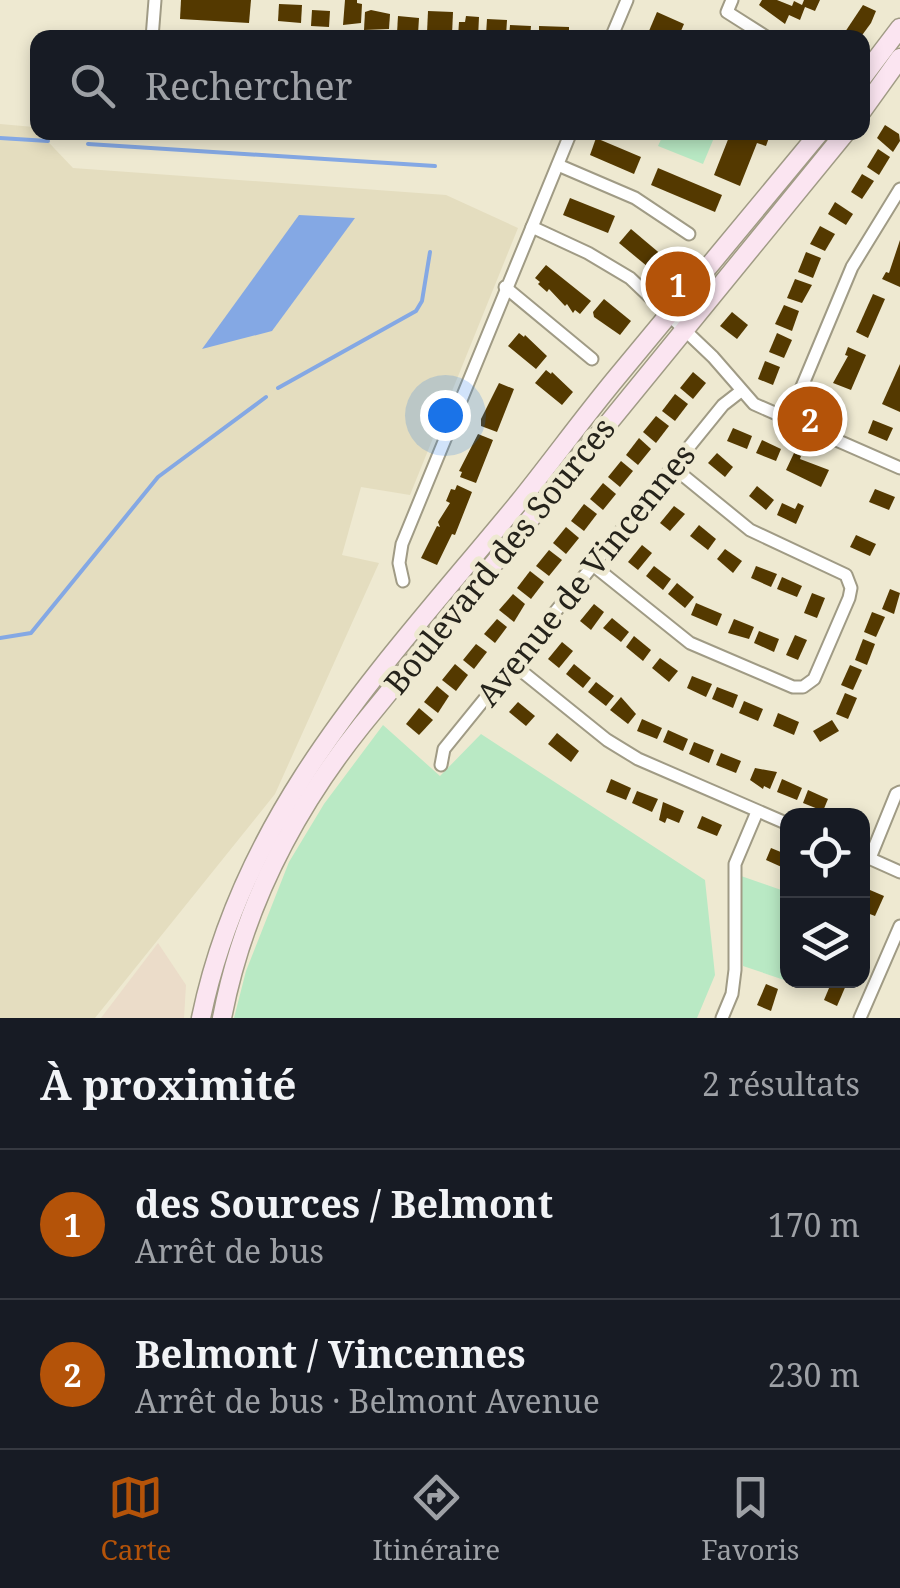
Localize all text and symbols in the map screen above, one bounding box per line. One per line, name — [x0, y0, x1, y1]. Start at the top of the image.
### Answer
search box — [30, 30, 870, 140]
icon: search — [65, 58, 120, 113]
text: Rechercher — [145, 59, 352, 111]
pin: 1 — [646, 246, 710, 322]
pin: 2 — [778, 382, 842, 456]
your location — [420, 390, 471, 441]
street label: Boulevard des Sources — [374, 408, 624, 702]
street label: Avenue de Vincennes — [466, 434, 704, 714]
map controls — [780, 808, 870, 988]
button: locate — [780, 808, 870, 898]
button: layers — [780, 898, 870, 988]
text: À proximité — [40, 1055, 297, 1112]
text: 2 résultats — [702, 1062, 860, 1105]
text: des Sources / Belmont — [135, 1177, 553, 1229]
text: 1 — [63, 1203, 82, 1246]
text: 170 m — [768, 1203, 860, 1246]
text: Arrêt de bus — [135, 1229, 324, 1272]
text: Belmont / Vincennes — [135, 1327, 526, 1379]
text: 2 — [63, 1353, 82, 1396]
text: 230 m — [768, 1353, 860, 1396]
text: Arrêt de bus · Belmont Avenue — [135, 1379, 600, 1422]
tab: Carte — [101, 1470, 171, 1568]
tab: Itinéraire — [373, 1470, 500, 1568]
tab: Favoris — [701, 1470, 799, 1568]

